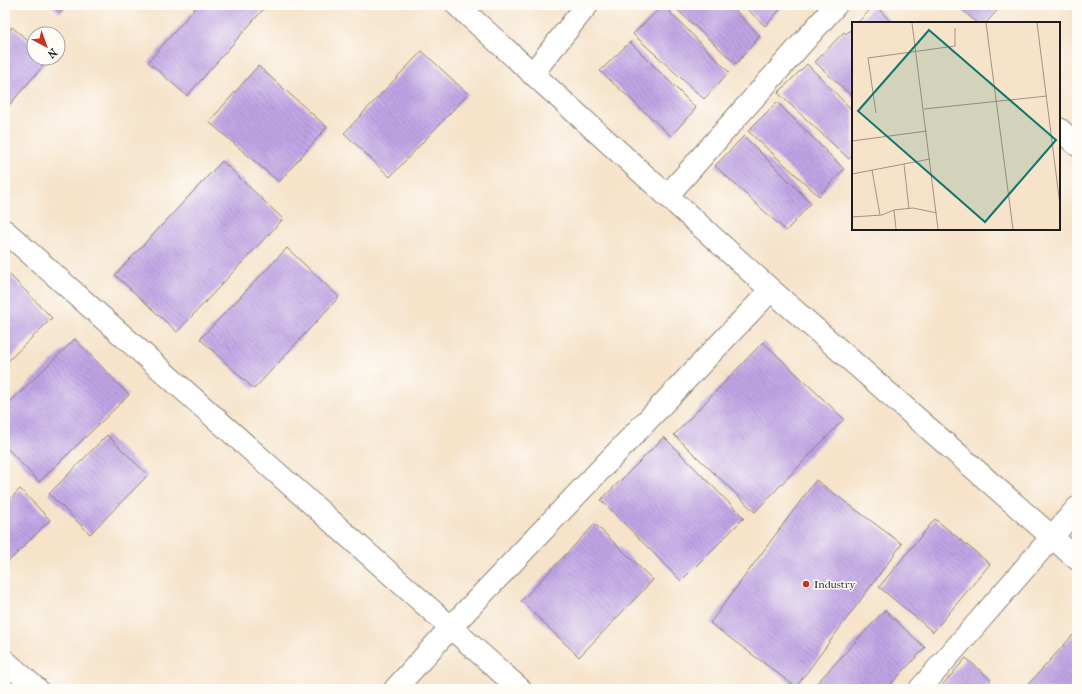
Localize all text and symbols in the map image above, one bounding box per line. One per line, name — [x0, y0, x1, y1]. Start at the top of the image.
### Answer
inset map — [852, 22, 1060, 230]
north arrow — [26, 26, 66, 66]
text: N — [44, 46, 60, 61]
place label: Industry — [814, 578, 856, 591]
marker: Industry — [801, 579, 811, 589]

